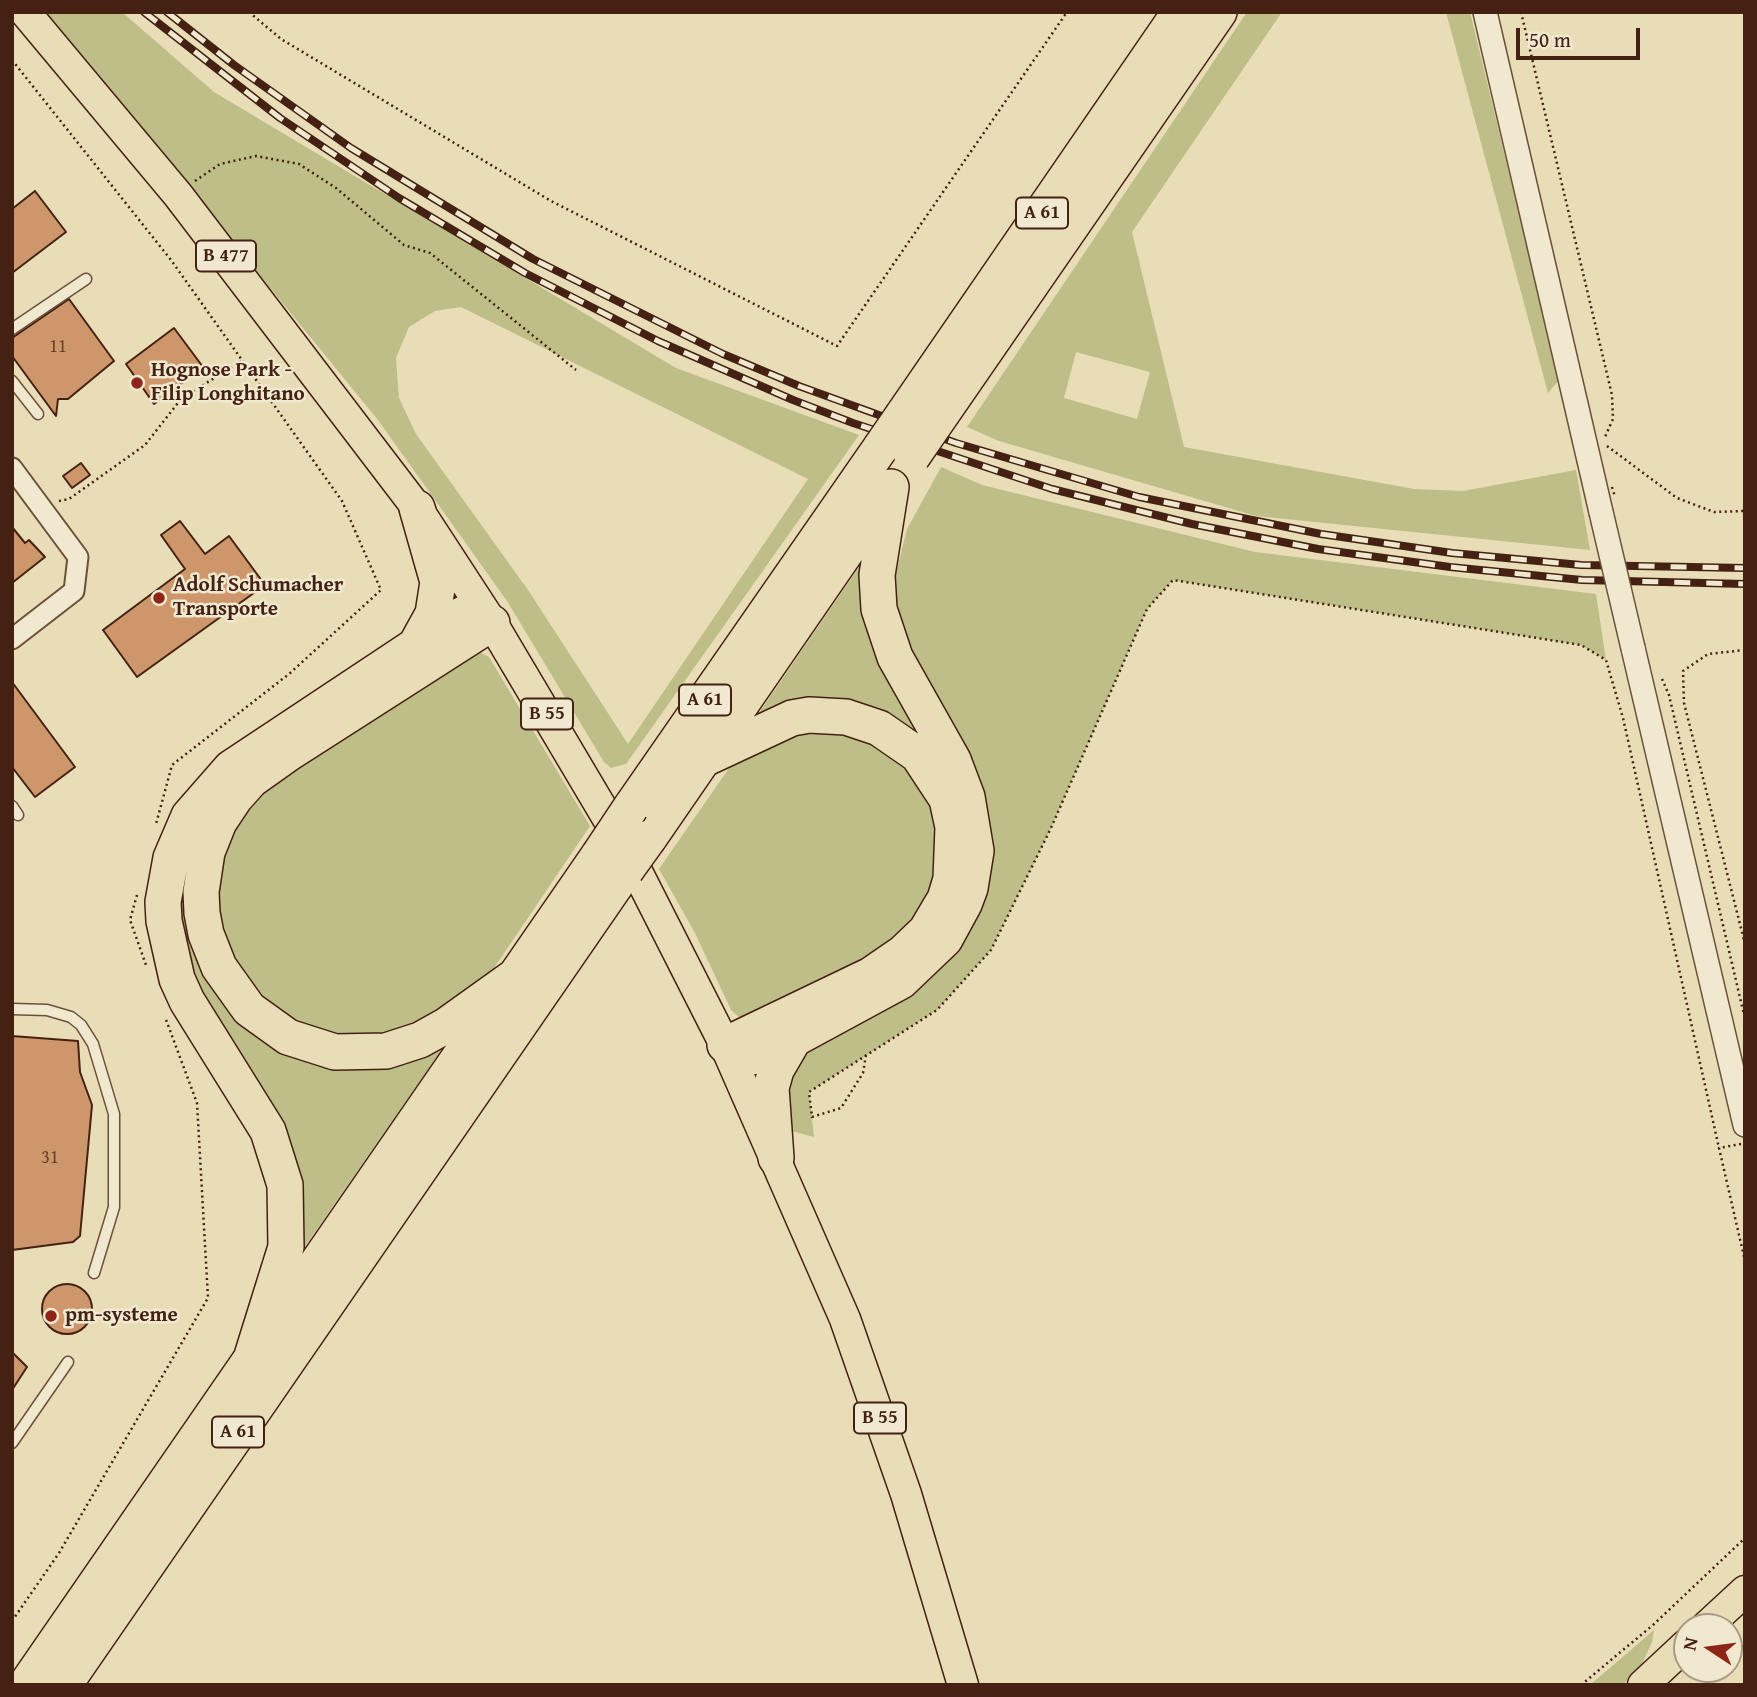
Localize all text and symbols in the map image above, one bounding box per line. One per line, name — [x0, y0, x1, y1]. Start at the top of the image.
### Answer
scale bar — [1519, 14, 1643, 58]
text: 50 m — [1529, 24, 1571, 55]
road number: A 61 — [1016, 197, 1068, 228]
road number: B 477 — [196, 240, 256, 272]
house number: 11 — [49, 336, 67, 358]
place label: Hognose Park - Filip Longhitano — [151, 358, 305, 408]
marker: Hognose Park - Filip Longhitano — [129, 375, 145, 391]
place label: Adolf Schumacher Transporte — [173, 573, 343, 623]
marker: Adolf Schumacher Transporte — [151, 590, 167, 606]
road number: A 61 — [679, 684, 731, 716]
road number: B 55 — [521, 698, 573, 730]
house number: 31 — [41, 1147, 59, 1169]
place label: pm-systeme — [65, 1303, 178, 1329]
marker: pm-systeme — [43, 1308, 59, 1324]
road number: B 55 — [854, 1402, 906, 1434]
road number: A 61 — [212, 1416, 264, 1448]
north arrow — [1673, 1613, 1743, 1683]
text: N — [1674, 1634, 1705, 1653]

